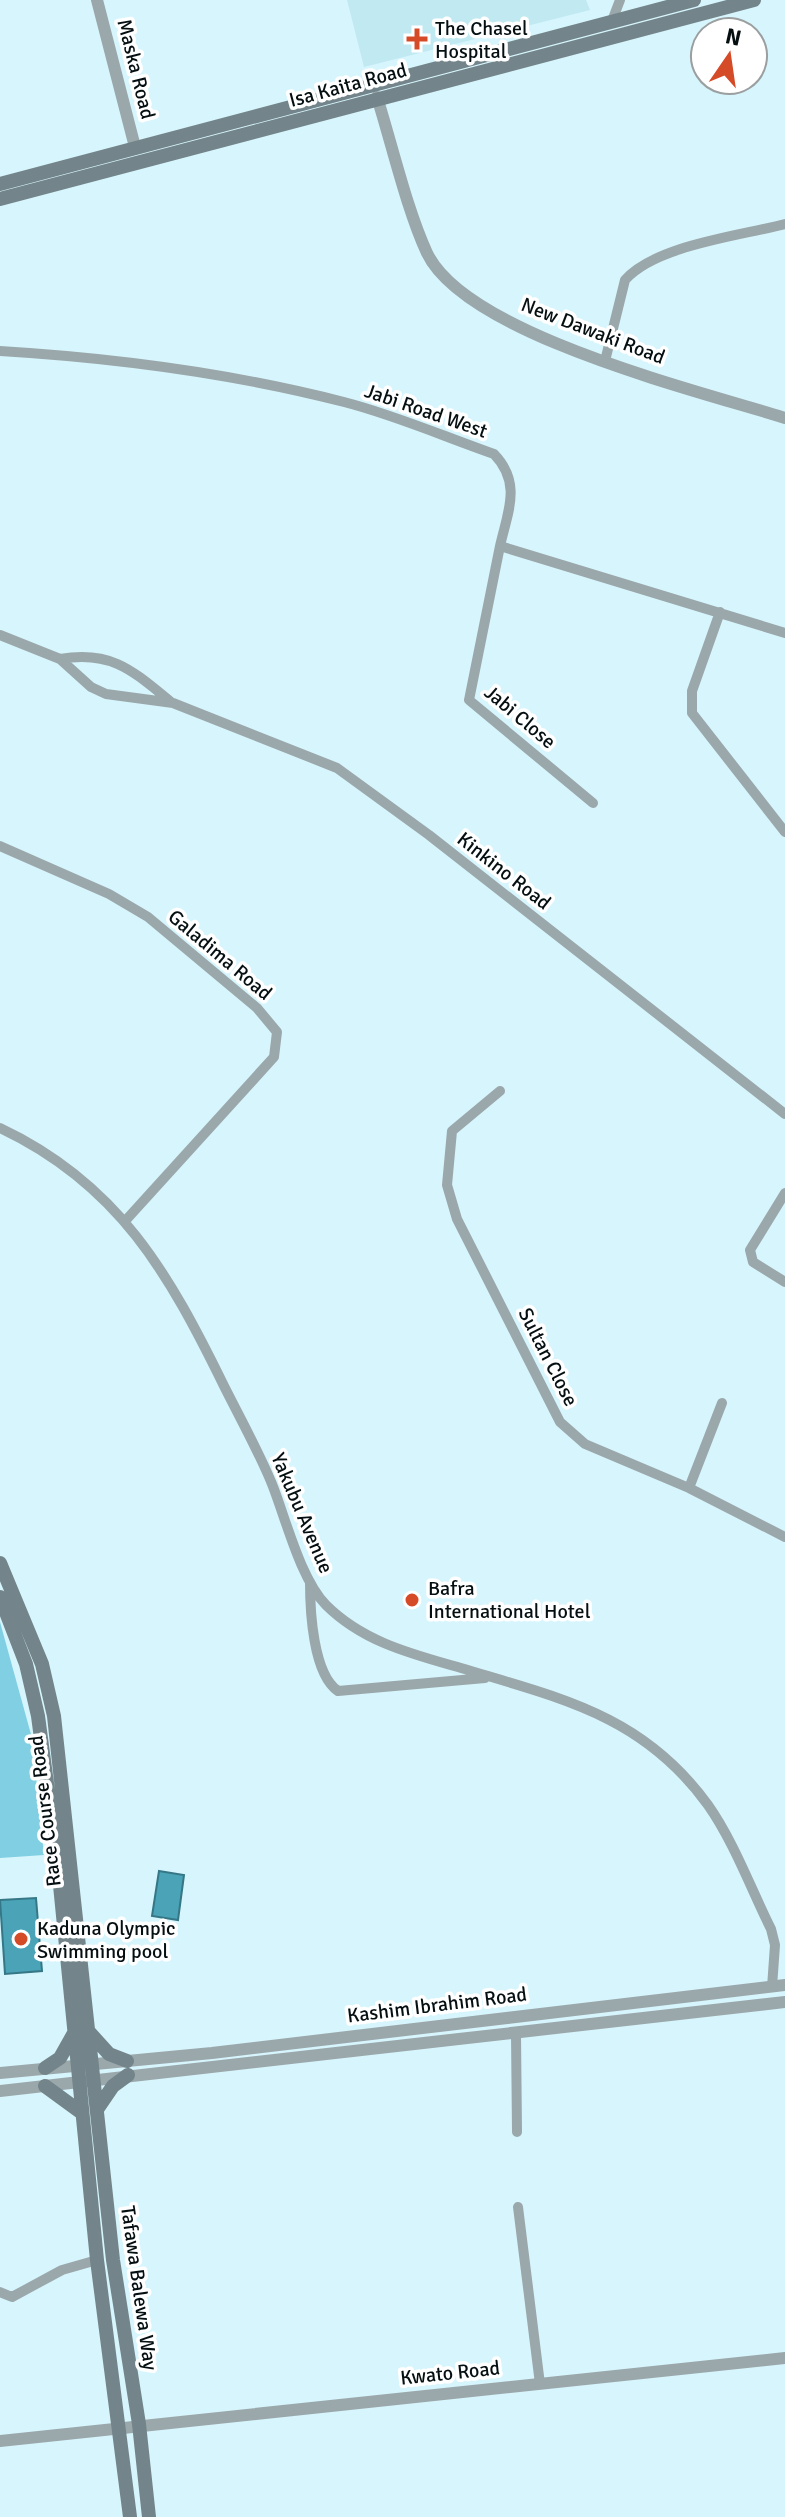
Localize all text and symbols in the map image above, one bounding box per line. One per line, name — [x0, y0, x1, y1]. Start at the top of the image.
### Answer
street label: Maska Road — [111, 16, 161, 122]
place label: The Chasel Hospital — [435, 16, 528, 64]
north arrow — [689, 16, 769, 96]
text: N — [723, 22, 744, 52]
marker: The Chasel Hospital — [406, 28, 428, 50]
street label: Isa Kaita Road — [286, 57, 410, 113]
street label: New Dawaki Road — [518, 292, 668, 370]
street label: Jabi Road West — [361, 378, 491, 444]
street label: Jabi Close — [479, 680, 561, 754]
street label: Kinkino Road — [452, 827, 556, 915]
street label: Galadima Road — [163, 904, 277, 1006]
street label: Sultan Close — [513, 1304, 583, 1410]
street label: Yakubu Avenue — [265, 1449, 339, 1577]
place label: Bafra International Hotel — [428, 1576, 591, 1624]
marker: Bafra International Hotel — [403, 1591, 421, 1609]
street label: Race Course Road — [23, 1734, 67, 1888]
place label: Kaduna Olympic Swimming pool — [37, 1916, 176, 1964]
marker: Kaduna Olympic Swimming pool — [12, 1930, 30, 1948]
street label: Kashim Ibrahim Road — [346, 1982, 528, 2028]
street label: Tafawa Balewa Way — [115, 2204, 163, 2373]
street label: Kwato Road — [399, 2355, 501, 2391]

